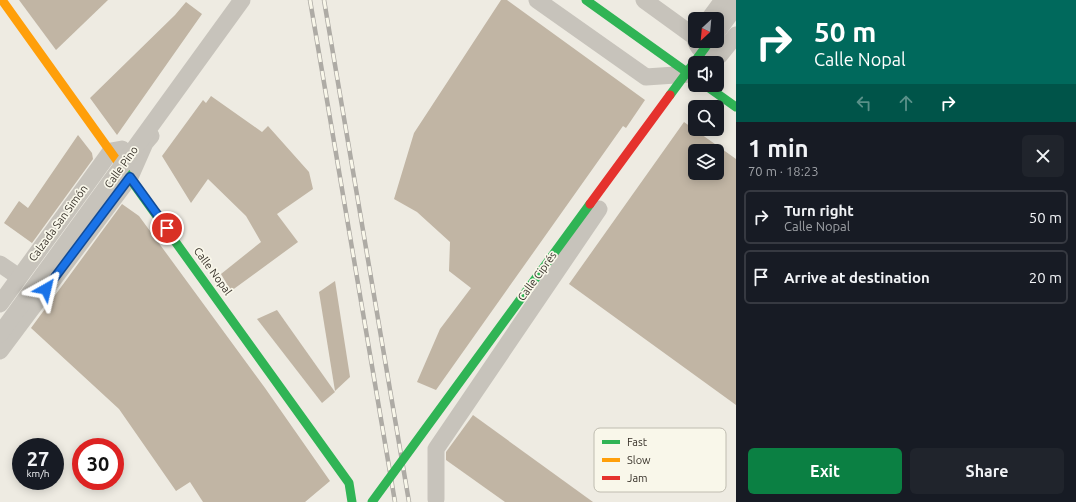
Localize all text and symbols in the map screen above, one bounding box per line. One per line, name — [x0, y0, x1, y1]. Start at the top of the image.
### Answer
north arrow — [688, 12, 724, 48]
map controls — [688, 12, 724, 180]
icon: right — [748, 16, 800, 68]
text: 50 m — [814, 16, 876, 47]
text: Calle Nopal — [814, 49, 906, 69]
button: sound — [688, 56, 724, 92]
icon: left — [853, 92, 875, 114]
icon: ahead — [895, 92, 917, 114]
icon: right — [937, 92, 959, 114]
button: search — [688, 100, 724, 136]
text: 1 min — [748, 135, 809, 162]
button: close — [1022, 135, 1064, 177]
street label: Calle Pino — [102, 144, 140, 190]
button: layers — [688, 144, 724, 180]
text: 70 m · 18:23 — [748, 164, 819, 178]
street label: Calzada San Simón — [26, 182, 90, 264]
text: Turn right — [784, 202, 854, 219]
icon: right — [750, 206, 772, 228]
text: 50 m — [1029, 209, 1062, 226]
pin — [150, 211, 184, 245]
icon: arrive — [156, 217, 178, 239]
text: Calle Nopal — [784, 219, 850, 233]
street label: Calle Nopal — [192, 245, 234, 297]
street label: Calle Ciprés — [515, 249, 559, 303]
icon: arrive — [750, 266, 772, 288]
position arrow — [25, 268, 67, 310]
text: Arrive at destination — [784, 269, 930, 286]
text: 20 m — [1029, 269, 1062, 286]
legend — [594, 428, 726, 492]
text: Fast — [627, 436, 648, 448]
speed limit sign: 30 — [72, 438, 124, 490]
text: 27 — [27, 447, 49, 470]
button: Exit — [748, 448, 902, 494]
button: Share — [910, 448, 1064, 494]
text: Slow — [627, 454, 651, 466]
text: km/h — [26, 468, 50, 479]
text: Jam — [627, 472, 648, 484]

